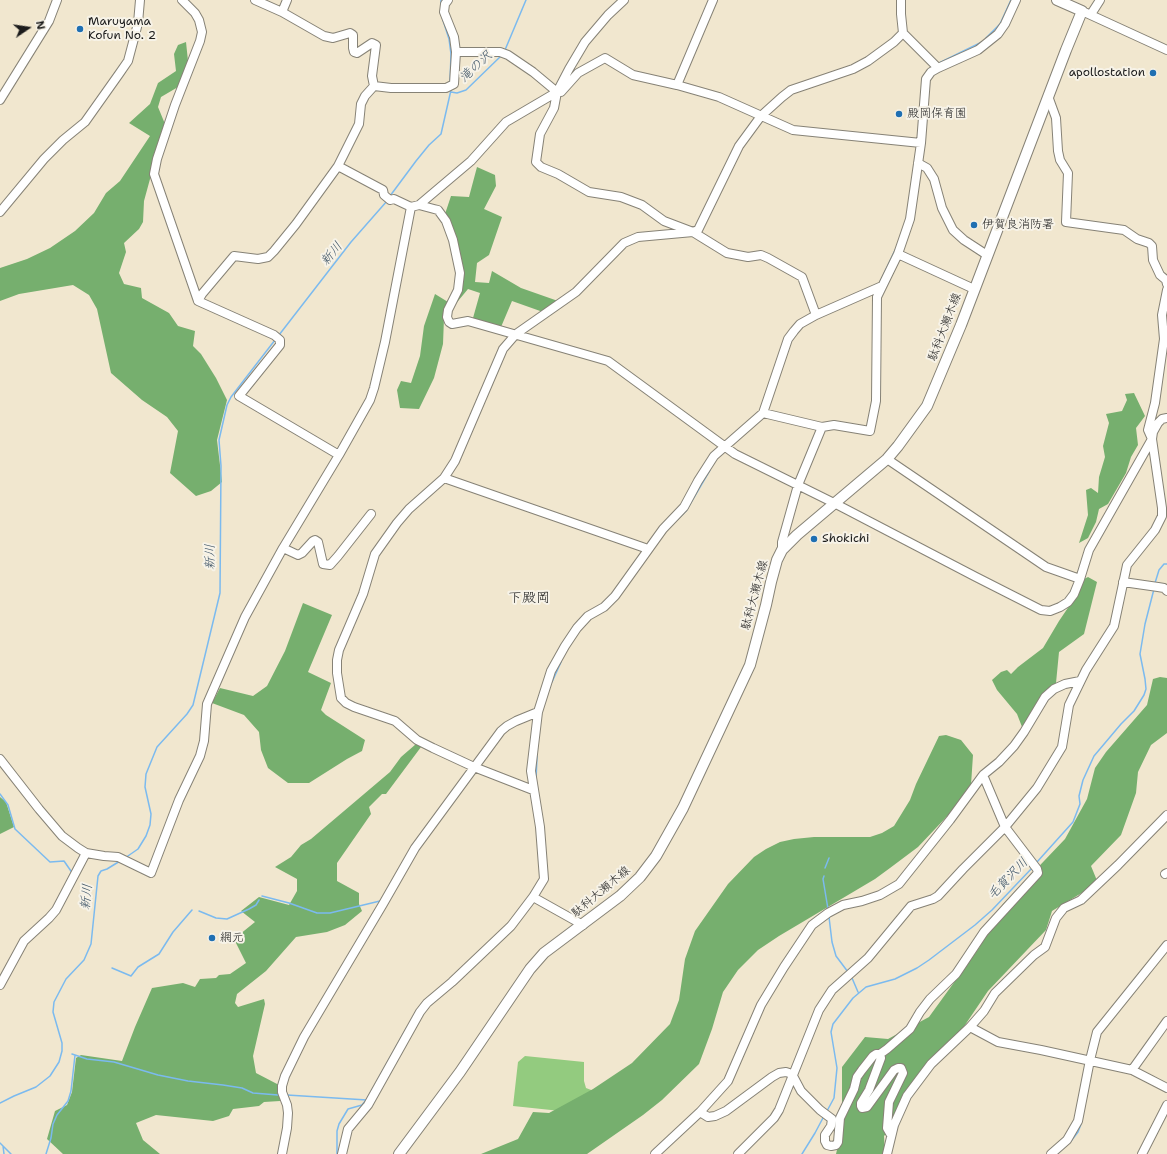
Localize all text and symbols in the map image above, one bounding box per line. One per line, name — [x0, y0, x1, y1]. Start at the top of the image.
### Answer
north arrow — [8, 8, 48, 48]
place label: Maruyama Kofun No. 2 — [88, 15, 156, 43]
text: N — [32, 19, 48, 31]
marker: Maruyama Kofun No. 2 — [75, 24, 85, 34]
water label: 滝の沢 — [456, 48, 496, 86]
place label: apollostation — [1069, 66, 1145, 80]
marker: apollostation — [1148, 68, 1158, 78]
place label: 殿岡保育園 — [907, 107, 967, 121]
marker: 殿岡保育園 — [894, 109, 904, 119]
place label: 伊賀良消防署 — [982, 218, 1054, 232]
marker: 伊賀良消防署 — [969, 220, 979, 230]
water label: 新川 — [318, 239, 346, 269]
street label: 駄科大瀬木線 — [925, 291, 965, 363]
place label: Shokichi — [822, 532, 869, 546]
marker: Shokichi — [809, 534, 819, 544]
water label: 新川 — [203, 544, 219, 570]
street label: 駄科大瀬木線 — [739, 558, 771, 632]
district label: 下殿岡 — [508, 590, 550, 606]
water label: 毛賀沢川 — [984, 855, 1032, 903]
street label: 駄科大瀬木線 — [569, 863, 633, 921]
water label: 新川 — [78, 883, 96, 911]
place label: 網元 — [220, 931, 244, 945]
marker: 網元 — [207, 933, 217, 943]

